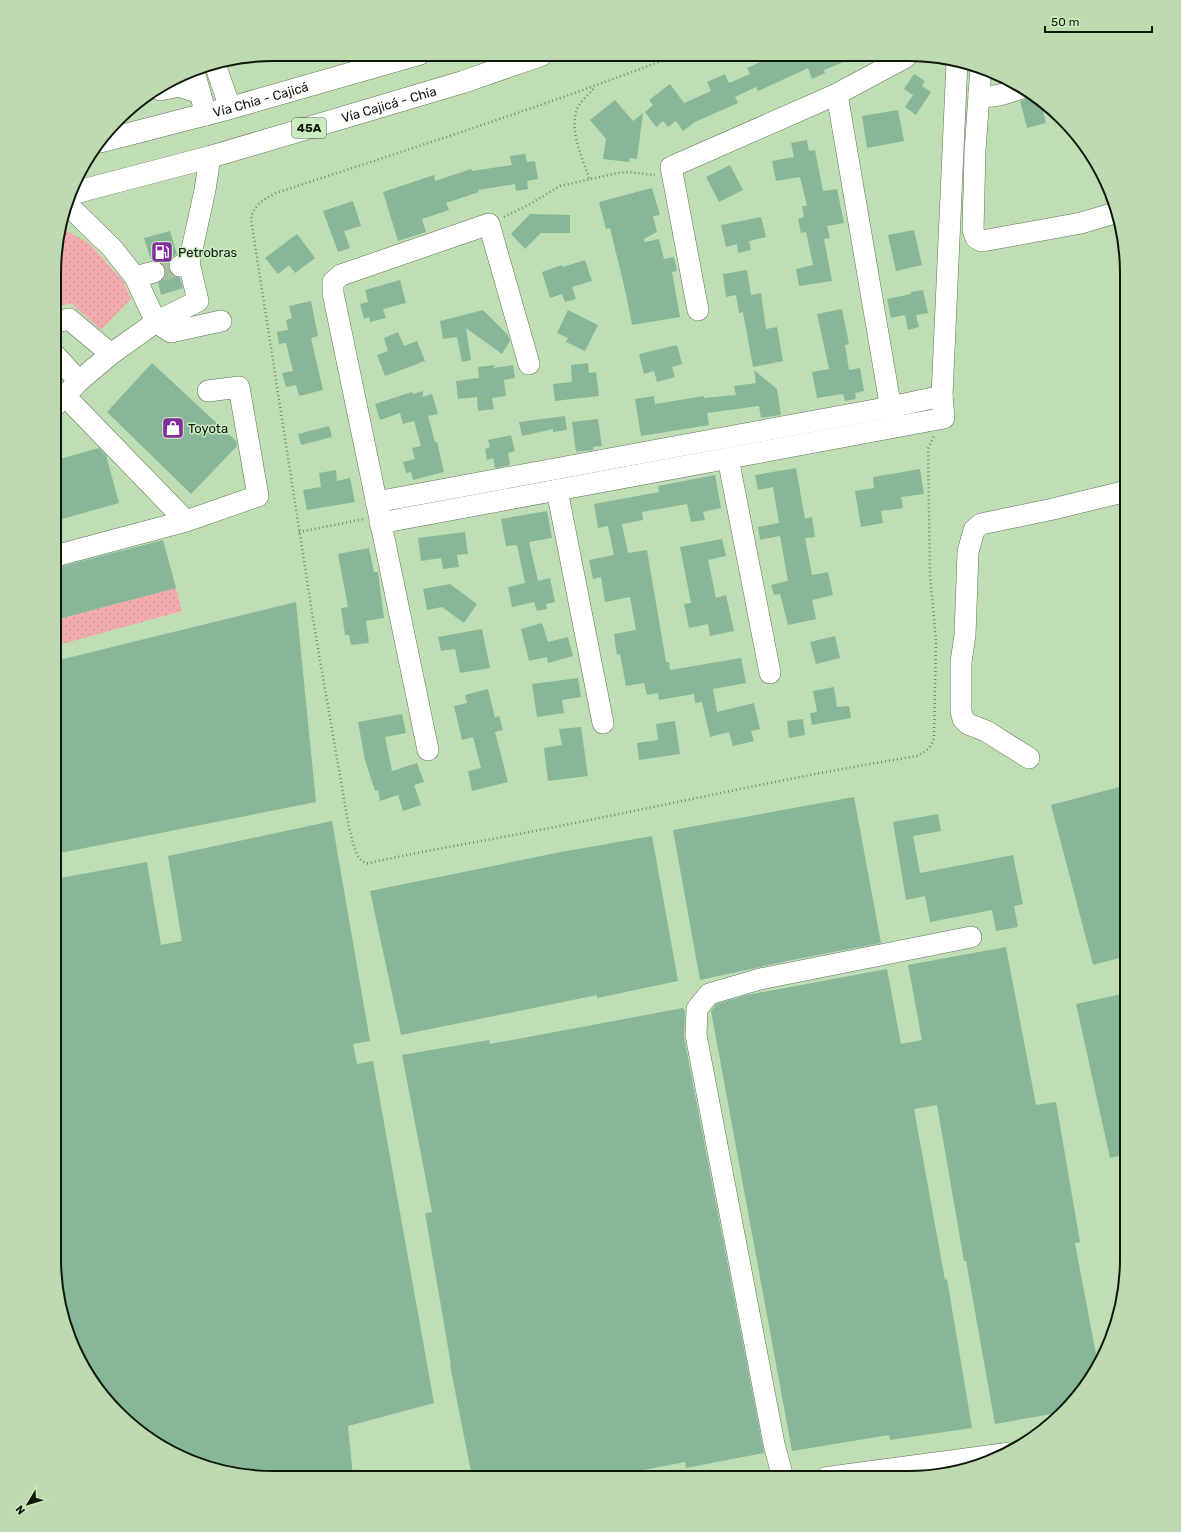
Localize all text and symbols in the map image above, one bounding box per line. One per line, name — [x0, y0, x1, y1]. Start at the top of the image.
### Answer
scale bar — [1045, 8, 1152, 34]
text: 50 m — [1051, 15, 1079, 29]
street label: Vía Chía - Cajicá — [211, 79, 310, 120]
street label: Vía Cajicá - Chía — [339, 83, 438, 125]
road number: 45A — [292, 118, 326, 138]
fuel station icon: Petrobras — [149, 239, 175, 265]
place label: Petrobras — [178, 245, 238, 260]
shop icon: Toyota — [160, 415, 186, 441]
place label: Toyota — [188, 421, 228, 436]
north arrow — [8, 1484, 48, 1524]
text: N — [13, 1503, 28, 1517]

